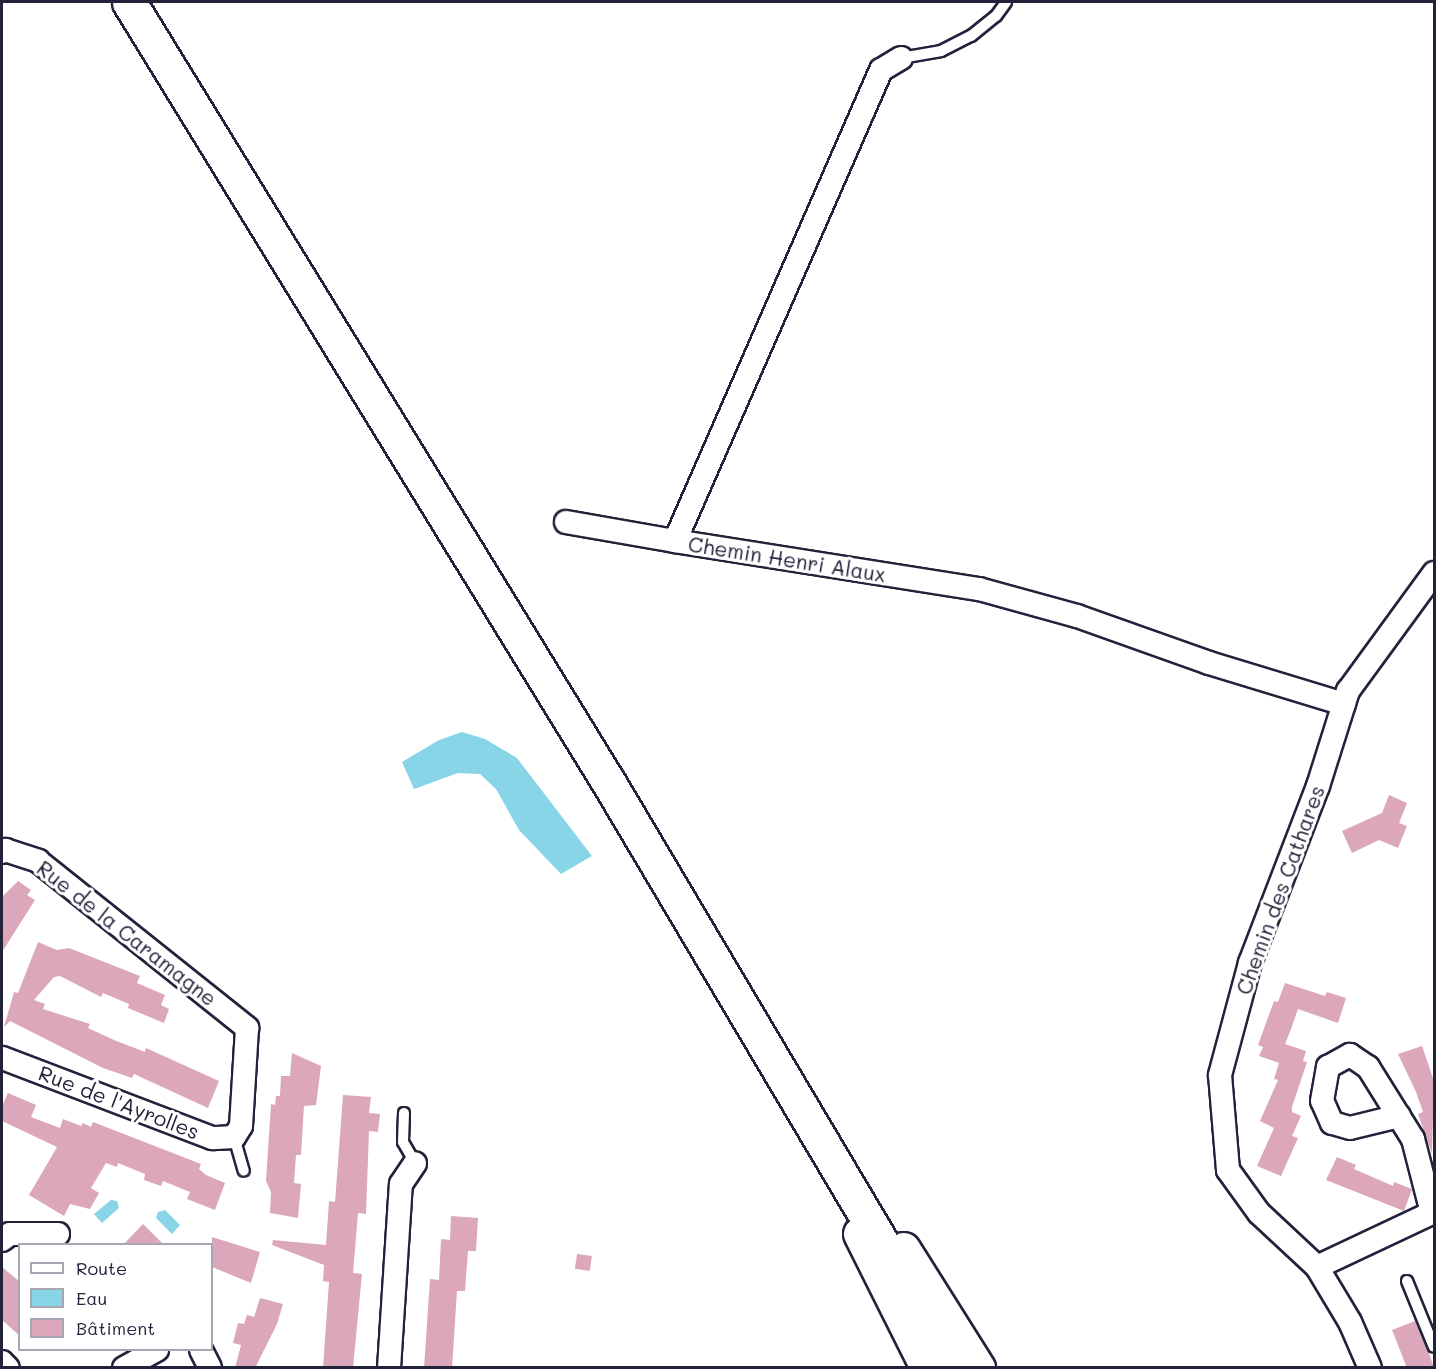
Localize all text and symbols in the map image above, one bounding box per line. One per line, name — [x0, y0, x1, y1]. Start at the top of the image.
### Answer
street label: Chemin Henri Alaux — [686, 531, 888, 587]
street label: Chemin des Cathares — [1230, 782, 1330, 998]
street label: Rue de la Caramagne — [32, 855, 222, 1011]
street label: Rue de l'Ayrolles — [35, 1060, 203, 1144]
legend — [18, 1243, 213, 1351]
text: Route — [76, 1256, 127, 1280]
text: Eau — [76, 1286, 107, 1310]
text: Bâtiment — [76, 1316, 155, 1340]

